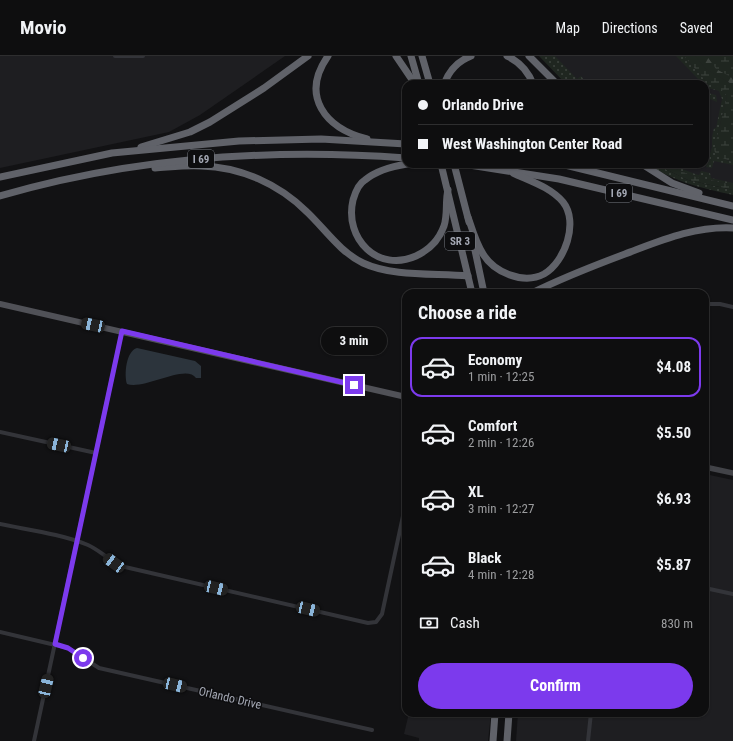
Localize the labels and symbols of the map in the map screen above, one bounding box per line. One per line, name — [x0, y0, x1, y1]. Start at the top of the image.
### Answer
road number: I 69 — [188, 150, 214, 168]
road number: I 69 — [606, 184, 632, 202]
road number: SR 3 — [445, 232, 475, 250]
car — [80, 317, 106, 333]
callout: 3 min — [321, 327, 387, 355]
route end — [345, 376, 363, 394]
car — [46, 437, 72, 453]
car — [101, 551, 127, 575]
car — [203, 579, 229, 597]
car — [295, 600, 321, 618]
route start — [74, 649, 92, 667]
car — [37, 673, 55, 699]
car — [162, 676, 188, 694]
street label: Orlando Drive — [197, 684, 263, 712]

